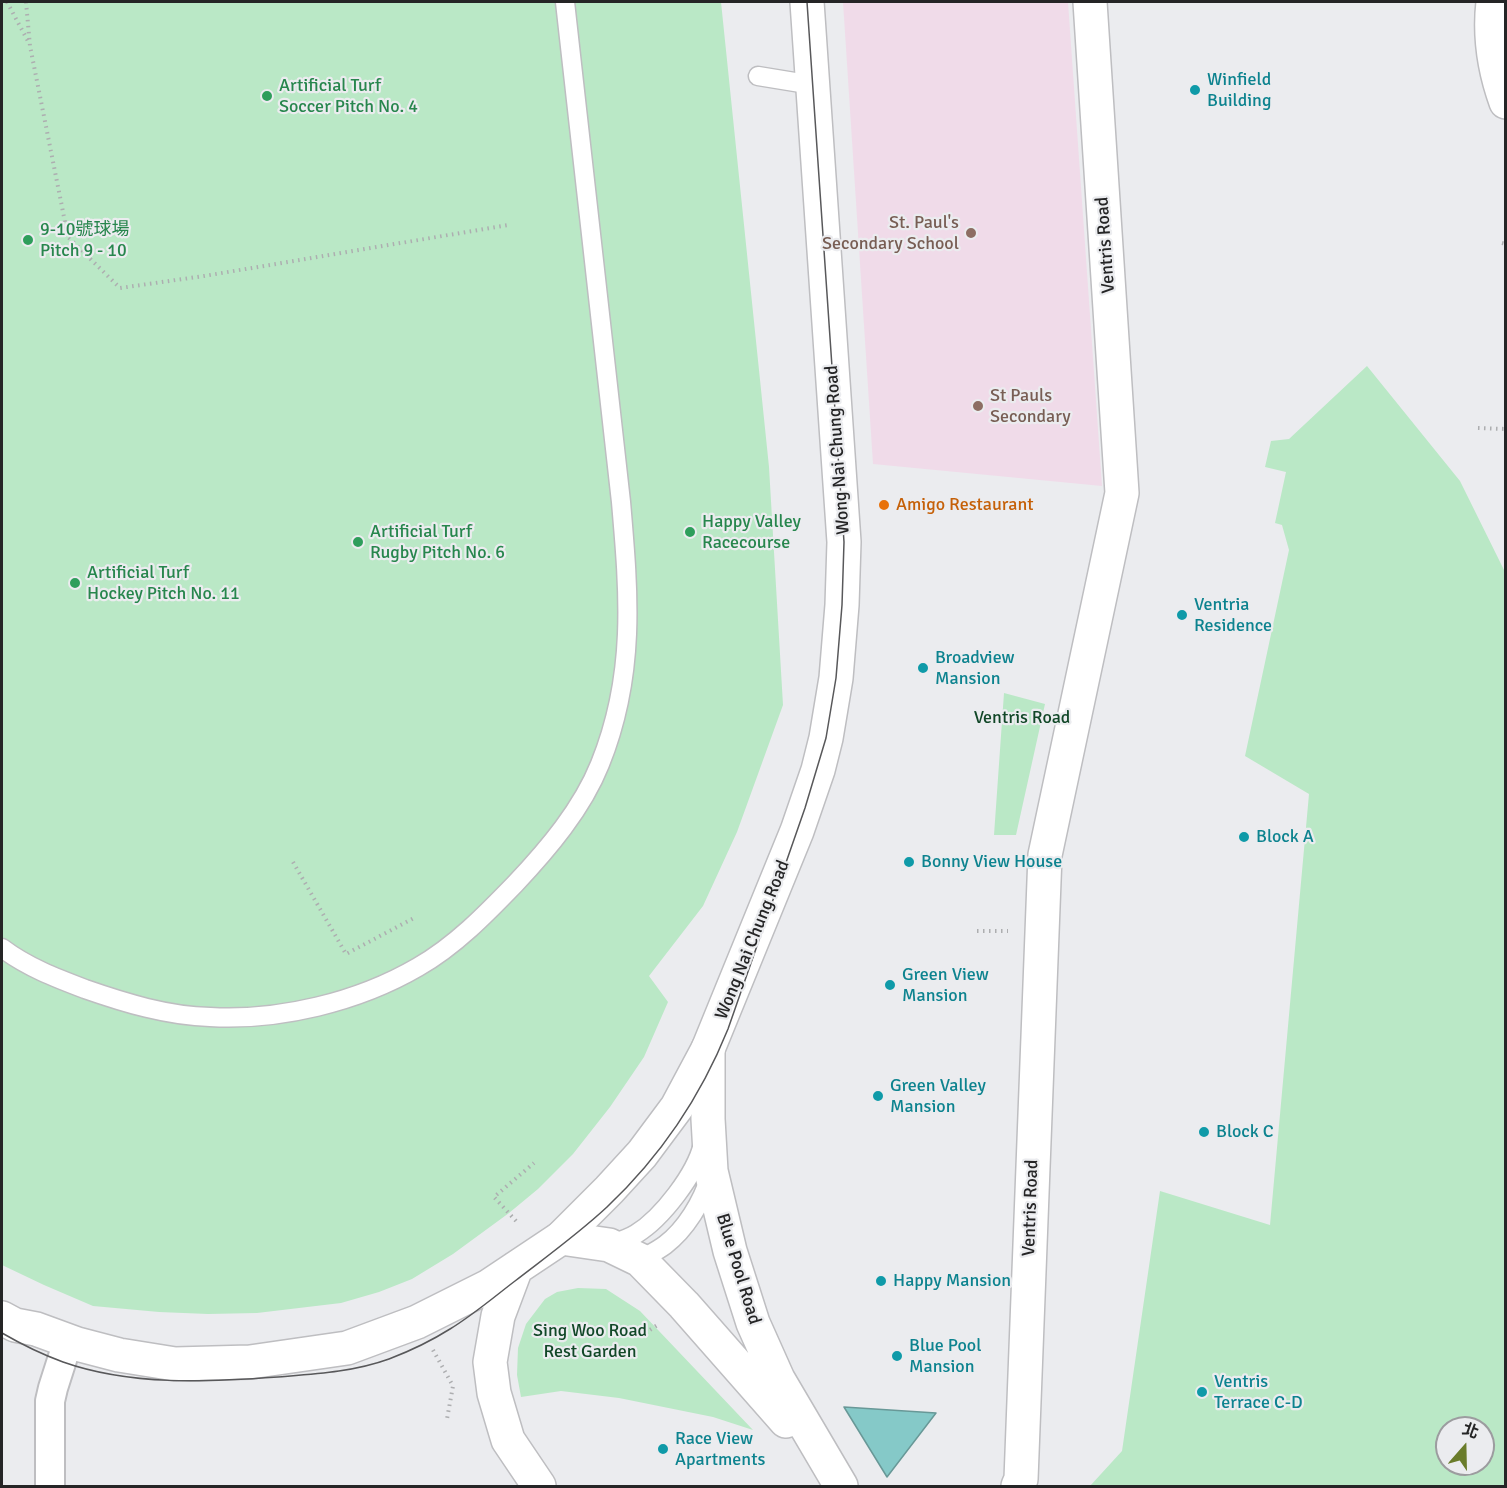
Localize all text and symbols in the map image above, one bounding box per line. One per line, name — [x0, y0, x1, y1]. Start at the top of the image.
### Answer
place label: Winfield Building — [1207, 69, 1271, 112]
place label: Artificial Turf Soccer Pitch No. 4 — [279, 75, 418, 118]
marker: Winfield Building — [1188, 83, 1202, 97]
marker: Artificial Turf Soccer Pitch No. 4 — [260, 89, 274, 103]
street label: Ventris Road — [1092, 196, 1120, 294]
place label: St. Paul's Secondary School — [822, 212, 959, 254]
place label: 9-10號球場 Pitch 9 - 10 — [40, 219, 129, 262]
marker: St. Paul's Secondary School — [964, 226, 978, 240]
marker: 9-10號球場 Pitch 9 - 10 — [21, 233, 35, 247]
street label: Wong Nai Chung Road — [821, 365, 855, 535]
place label: St Pauls Secondary — [990, 385, 1071, 428]
marker: St Pauls Secondary — [971, 399, 985, 413]
place label: Amigo Restaurant — [896, 494, 1034, 516]
marker: Amigo Restaurant — [877, 498, 891, 512]
place label: Happy Valley Racecourse — [702, 511, 801, 554]
place label: Artificial Turf Rugby Pitch No. 6 — [370, 521, 505, 564]
marker: Happy Valley Racecourse — [683, 525, 697, 539]
marker: Artificial Turf Rugby Pitch No. 6 — [351, 535, 365, 549]
place label: Artificial Turf Hockey Pitch No. 11 — [87, 562, 240, 604]
marker: Artificial Turf Hockey Pitch No. 11 — [68, 576, 82, 590]
place label: Ventria Residence — [1194, 594, 1272, 636]
marker: Ventria Residence — [1175, 608, 1189, 622]
place label: Broadview Mansion — [935, 647, 1014, 690]
marker: Broadview Mansion — [916, 661, 930, 675]
park label: Ventris Road — [974, 707, 1070, 729]
place label: Block A — [1256, 826, 1314, 848]
marker: Block A — [1237, 830, 1251, 844]
place label: Bonny View House — [921, 851, 1062, 873]
marker: Bonny View House — [902, 855, 916, 869]
street label: Wong Nai Chung Road — [711, 857, 795, 1023]
place label: Green View Mansion — [902, 964, 989, 1006]
marker: Green View Mansion — [883, 978, 897, 992]
place label: Green Valley Mansion — [890, 1075, 986, 1118]
marker: Green Valley Mansion — [871, 1089, 885, 1103]
place label: Block C — [1216, 1121, 1274, 1143]
marker: Block C — [1197, 1125, 1211, 1139]
street label: Ventris Road — [1019, 1159, 1043, 1257]
street label: Blue Pool Road — [711, 1211, 765, 1327]
place label: Happy Mansion — [893, 1270, 1011, 1292]
marker: Happy Mansion — [874, 1274, 888, 1288]
park label: Sing Woo Road Rest Garden — [533, 1320, 647, 1362]
place label: Blue Pool Mansion — [909, 1335, 981, 1378]
marker: Blue Pool Mansion — [890, 1349, 904, 1363]
place label: Ventris Terrace C-D — [1214, 1371, 1303, 1414]
marker: Ventris Terrace C-D — [1195, 1385, 1209, 1399]
north arrow — [1435, 1416, 1495, 1476]
text: 北 — [1460, 1419, 1481, 1443]
place label: Race View Apartments — [675, 1428, 765, 1470]
marker: Race View Apartments — [656, 1442, 670, 1456]

